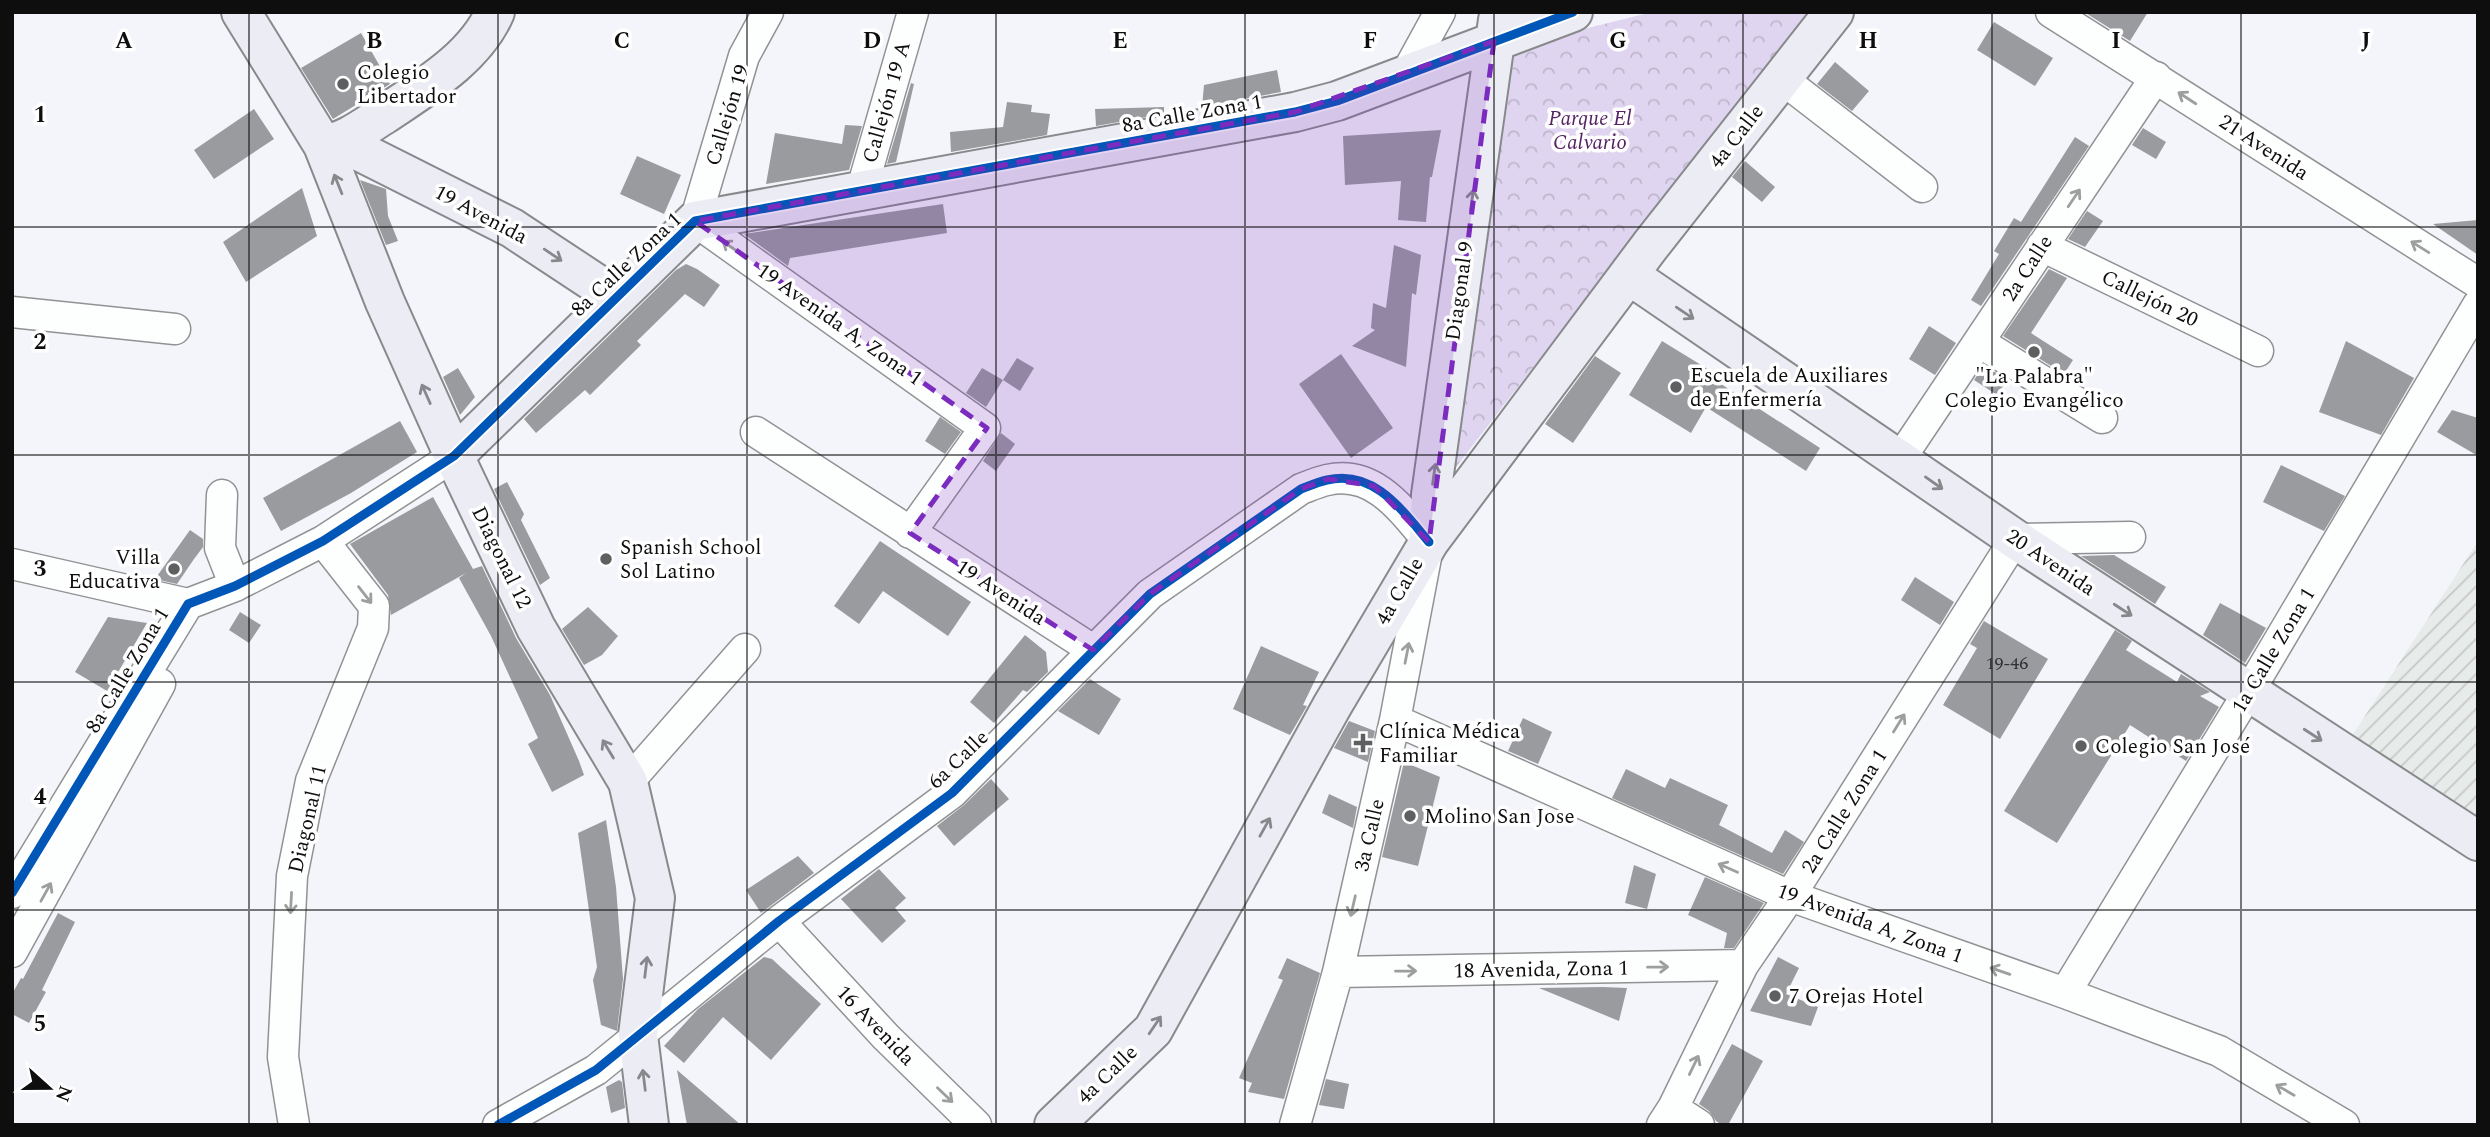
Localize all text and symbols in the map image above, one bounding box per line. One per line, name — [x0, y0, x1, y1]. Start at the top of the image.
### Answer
text: A — [115, 24, 133, 59]
text: B — [366, 24, 382, 59]
text: C — [614, 24, 630, 59]
text: D — [863, 24, 881, 59]
text: E — [1112, 24, 1128, 59]
text: F — [1363, 24, 1377, 59]
text: G — [1609, 24, 1627, 59]
text: H — [1858, 24, 1878, 59]
text: I — [2111, 24, 2121, 59]
text: J — [2361, 24, 2371, 59]
street label: Callejón 19 A — [854, 37, 920, 167]
place label: Colegio Libertador — [357, 57, 456, 113]
street label: Callejón 19 — [697, 61, 759, 170]
marker: Colegio Libertador — [335, 76, 351, 92]
street label: 8a Calle Zona 1 — [1120, 86, 1265, 142]
one-way arrow — [2178, 90, 2197, 105]
text: 1 — [34, 98, 46, 133]
street label: 4a Calle — [1701, 98, 1772, 176]
park label: Parque El Calvario — [1548, 103, 1632, 159]
street label: 21 Avenida — [2212, 107, 2316, 189]
one-way arrow — [331, 174, 344, 195]
street label: 19 Avenida — [428, 177, 534, 253]
one-way arrow — [1466, 189, 1479, 212]
one-way arrow — [2067, 189, 2081, 208]
street label: 8a Calle Zona 1 — [564, 205, 689, 325]
street label: 2a Calle — [1994, 229, 2061, 308]
one-way arrow — [722, 239, 741, 254]
street label: Diagonal 9 — [1437, 239, 1483, 343]
one-way arrow — [2411, 239, 2430, 254]
one-way arrow — [542, 248, 562, 262]
street label: 19 Avenida A, Zona 1 — [750, 255, 929, 394]
street label: Callejón 20 — [2096, 262, 2203, 336]
one-way arrow — [1675, 307, 1695, 321]
text: 2 — [34, 325, 47, 360]
marker: "La Palabra" Colegio Evangélico — [2026, 344, 2042, 360]
place label: Escuela de Auxiliares de Enfermería — [1690, 360, 1888, 416]
place label: "La Palabra" Colegio Evangélico — [1944, 361, 2124, 417]
marker: Escuela de Auxiliares de Enfermería — [1668, 379, 1684, 395]
one-way arrow — [419, 384, 432, 405]
one-way arrow — [1427, 463, 1440, 485]
one-way arrow — [1924, 476, 1943, 490]
street label: Diagonal 12 — [463, 501, 540, 614]
street label: 20 Avenida — [1999, 521, 2102, 605]
place label: Spanish School Sol Latino — [620, 532, 761, 588]
place label: Villa Educativa — [68, 542, 161, 598]
marker: Spanish School Sol Latino — [598, 551, 614, 567]
street label: 4a Calle — [1368, 551, 1432, 632]
text: 3 — [34, 552, 47, 587]
street label: 19 Avenida — [949, 552, 1053, 634]
marker: Villa Educativa — [166, 561, 182, 577]
street label: 1a Calle Zona 1 — [2224, 581, 2324, 720]
one-way arrow — [357, 585, 373, 603]
street label: 8a Calle Zona 1 — [78, 601, 178, 740]
one-way arrow — [2112, 603, 2132, 617]
one-way arrow — [1401, 642, 1415, 665]
house number: 19-46 — [1986, 650, 2028, 677]
one-way arrow — [1892, 714, 1907, 733]
place label: Clínica Médica Familiar — [1379, 716, 1521, 772]
street label: 6a Calle — [921, 723, 996, 797]
one-way arrow — [2303, 728, 2322, 742]
place label: Colegio San José — [2095, 731, 2250, 763]
marker: Clínica Médica Familiar — [1353, 733, 1373, 753]
marker: Colegio San José — [2073, 738, 2089, 754]
one-way arrow — [601, 739, 615, 759]
street label: 2a Calle Zona 1 — [1794, 743, 1896, 880]
street label: Diagonal 11 — [280, 762, 336, 877]
text: 4 — [34, 780, 47, 815]
street label: 3a Calle — [1346, 796, 1394, 875]
place label: Molino San Jose — [1424, 801, 1575, 833]
marker: Molino San Jose — [1402, 808, 1418, 824]
one-way arrow — [1259, 817, 1273, 837]
one-way arrow — [1717, 861, 1739, 874]
street label: 19 Avenida A, Zona 1 — [1772, 875, 1967, 973]
one-way arrow — [40, 882, 53, 903]
one-way arrow — [284, 891, 297, 914]
one-way arrow — [1346, 894, 1359, 917]
street label: 18 Avenida, Zona 1 — [1453, 952, 1629, 988]
one-way arrow — [640, 956, 653, 979]
one-way arrow — [1647, 960, 1670, 974]
one-way arrow — [1395, 964, 1418, 978]
one-way arrow — [1990, 964, 2012, 976]
street label: 16 Avenida — [828, 978, 923, 1074]
place label: 7 Orejas Hotel — [1789, 981, 1924, 1013]
marker: 7 Orejas Hotel — [1767, 988, 1783, 1004]
text: 5 — [34, 1007, 46, 1042]
one-way arrow — [1147, 1016, 1162, 1035]
street label: 4a Calle — [1070, 1038, 1145, 1112]
north arrow — [14, 1053, 84, 1123]
one-way arrow — [1688, 1055, 1702, 1076]
one-way arrow — [637, 1069, 650, 1092]
text: N — [47, 1081, 80, 1106]
one-way arrow — [2275, 1083, 2295, 1097]
one-way arrow — [936, 1086, 953, 1103]

